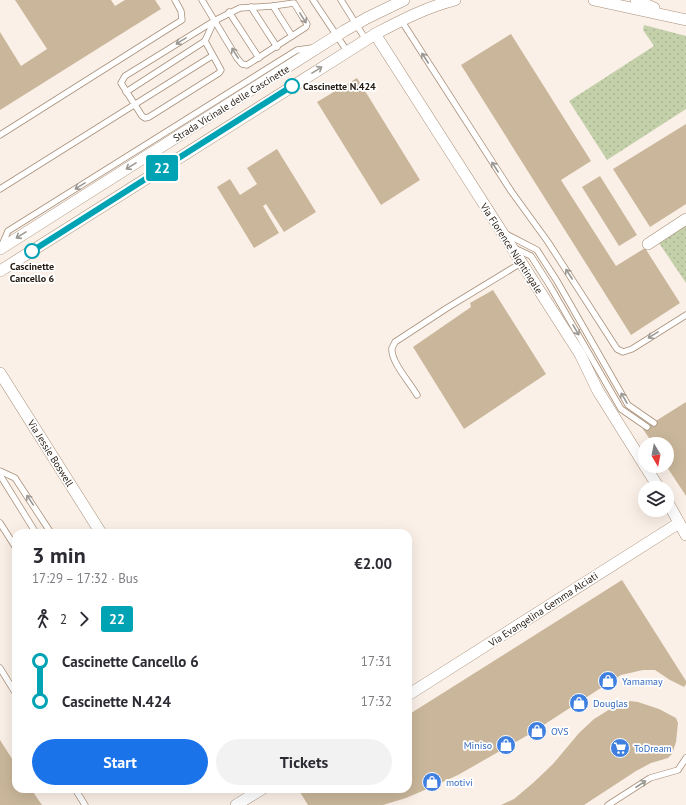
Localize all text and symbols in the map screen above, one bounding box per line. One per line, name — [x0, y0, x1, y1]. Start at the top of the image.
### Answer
one-way arrow — [299, 12, 307, 23]
one-way arrow — [176, 37, 187, 45]
one-way arrow — [230, 47, 238, 59]
one-way arrow — [421, 53, 429, 64]
street label: Strada Vicinale delle Cascinette — [171, 62, 292, 145]
one-way arrow — [311, 66, 323, 74]
marker: Cascinette N.424 — [284, 78, 300, 94]
place label: Cascinette N.424 — [303, 80, 376, 93]
line badge: 22 — [144, 155, 180, 181]
text: 22 — [154, 159, 170, 177]
one-way arrow — [126, 162, 137, 170]
one-way arrow — [491, 162, 499, 173]
one-way arrow — [75, 182, 86, 190]
street label: Via Florence Nightingale — [477, 200, 546, 296]
one-way arrow — [15, 232, 27, 240]
marker: Cascinette Cancello 6 — [24, 243, 40, 259]
place label: Cascinette Cancello 6 — [10, 260, 55, 285]
one-way arrow — [565, 269, 573, 280]
one-way arrow — [572, 324, 580, 336]
one-way arrow — [647, 332, 659, 340]
one-way arrow — [620, 392, 628, 404]
street label: Via Jessie Boswell — [24, 417, 76, 489]
north arrow — [638, 437, 674, 473]
map controls — [638, 437, 674, 517]
button: layers — [638, 481, 674, 517]
one-way arrow — [26, 495, 34, 506]
text: 3 min — [32, 541, 86, 569]
text: €2.00 — [354, 554, 392, 573]
street label: Via Evangelina Gemma Alciati — [485, 569, 600, 650]
text: 17:29 – 17:32 · Bus — [32, 570, 138, 587]
icon: walk — [32, 608, 54, 630]
icon: forward — [73, 608, 95, 630]
text: 22 — [109, 610, 125, 628]
text: 2 — [60, 611, 67, 628]
text: Cascinette Cancello 6 — [62, 652, 199, 671]
text: 17:31 — [361, 653, 392, 670]
shop icon: Yamamay — [597, 670, 619, 692]
place label: Yamamay — [622, 675, 663, 688]
text: Cascinette N.424 — [62, 692, 171, 711]
shop icon: Douglas — [568, 692, 590, 714]
text: 17:32 — [361, 693, 392, 710]
place label: Douglas — [593, 697, 628, 710]
shop icon: OVS — [526, 720, 548, 742]
place label: OVS — [551, 725, 569, 738]
shop icon: Miniso — [495, 734, 517, 756]
supermarket icon: ToDream — [609, 737, 631, 759]
button: Start — [32, 739, 208, 785]
button: Tickets — [216, 739, 392, 785]
place label: Miniso — [464, 739, 492, 752]
place label: ToDream — [634, 742, 672, 755]
shop icon: motivi — [421, 771, 443, 793]
place label: motivi — [446, 776, 473, 789]
one-way arrow — [635, 779, 647, 787]

